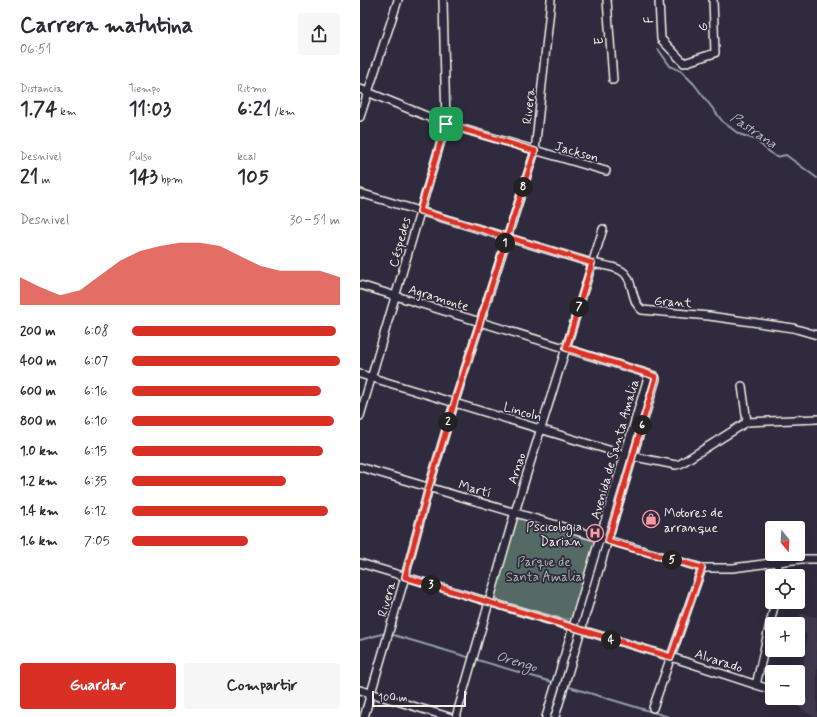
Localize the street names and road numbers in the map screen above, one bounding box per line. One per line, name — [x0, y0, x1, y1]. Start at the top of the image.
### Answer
street label: F — [641, 16, 658, 24]
street label: G — [695, 22, 712, 32]
street label: E — [591, 36, 608, 45]
street label: Rivera — [519, 87, 540, 125]
street label: Jackson — [553, 138, 601, 167]
street label: Céspedes — [386, 215, 415, 269]
street label: Agramonte — [406, 281, 471, 316]
street label: Grant — [653, 293, 693, 312]
street label: Avenida de Santa Amalia — [587, 377, 644, 521]
street label: Lincoln — [501, 399, 544, 426]
street label: Arnao — [504, 451, 530, 486]
street label: Martí — [456, 477, 493, 502]
street label: Rivera — [374, 579, 401, 619]
street label: Alvarado — [692, 646, 745, 677]

